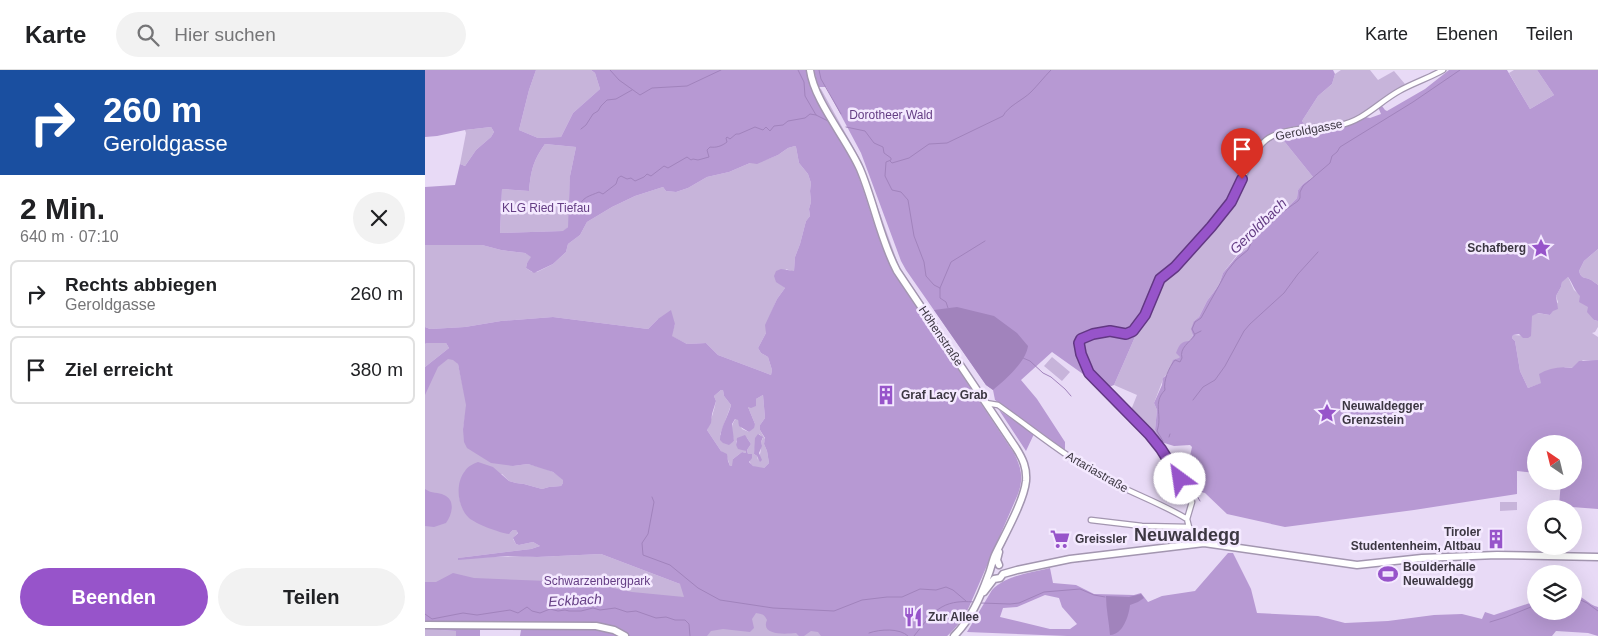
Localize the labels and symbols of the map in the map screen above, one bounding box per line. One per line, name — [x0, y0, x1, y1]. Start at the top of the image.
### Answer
park label: Dorotheer Wald — [849, 108, 933, 122]
street label: Geroldgasse — [1274, 117, 1344, 143]
pin — [1221, 128, 1263, 179]
water label: Geroldbach — [1226, 195, 1290, 257]
park label: KLG Ried Tiefau — [502, 201, 590, 215]
place icon: Schafberg — [1530, 237, 1552, 259]
place label: Schafberg — [1467, 241, 1526, 255]
street label: Höhenstraße — [916, 303, 966, 369]
building icon: Graf Lacy Grab — [875, 384, 897, 406]
place label: Graf Lacy Grab — [901, 388, 988, 402]
place label: Neuwaldegger Grenzstein — [1342, 399, 1424, 427]
place icon: Neuwaldegger Grenzstein — [1316, 402, 1338, 424]
north arrow — [1527, 435, 1583, 490]
street label: Artariastraße — [1063, 449, 1131, 496]
position arrow — [1153, 452, 1205, 504]
district label: Neuwaldegg — [1134, 525, 1240, 545]
place label: Tiroler Studentenheim, Altbau — [1351, 525, 1481, 553]
supermarket icon: Greissler — [1049, 528, 1071, 550]
building icon: Tiroler Studentenheim, Altbau — [1485, 528, 1507, 550]
place label: Greissler — [1075, 532, 1127, 546]
place label: Boulderhalle Neuwaldegg — [1403, 560, 1476, 588]
sports icon: Boulderhalle Neuwaldegg — [1377, 563, 1399, 585]
park label: Schwarzenbergpark — [544, 574, 651, 588]
water label: Eckbach — [548, 591, 602, 609]
restaurant icon: Zur Allee — [902, 606, 924, 628]
place label: Zur Allee — [928, 610, 979, 624]

